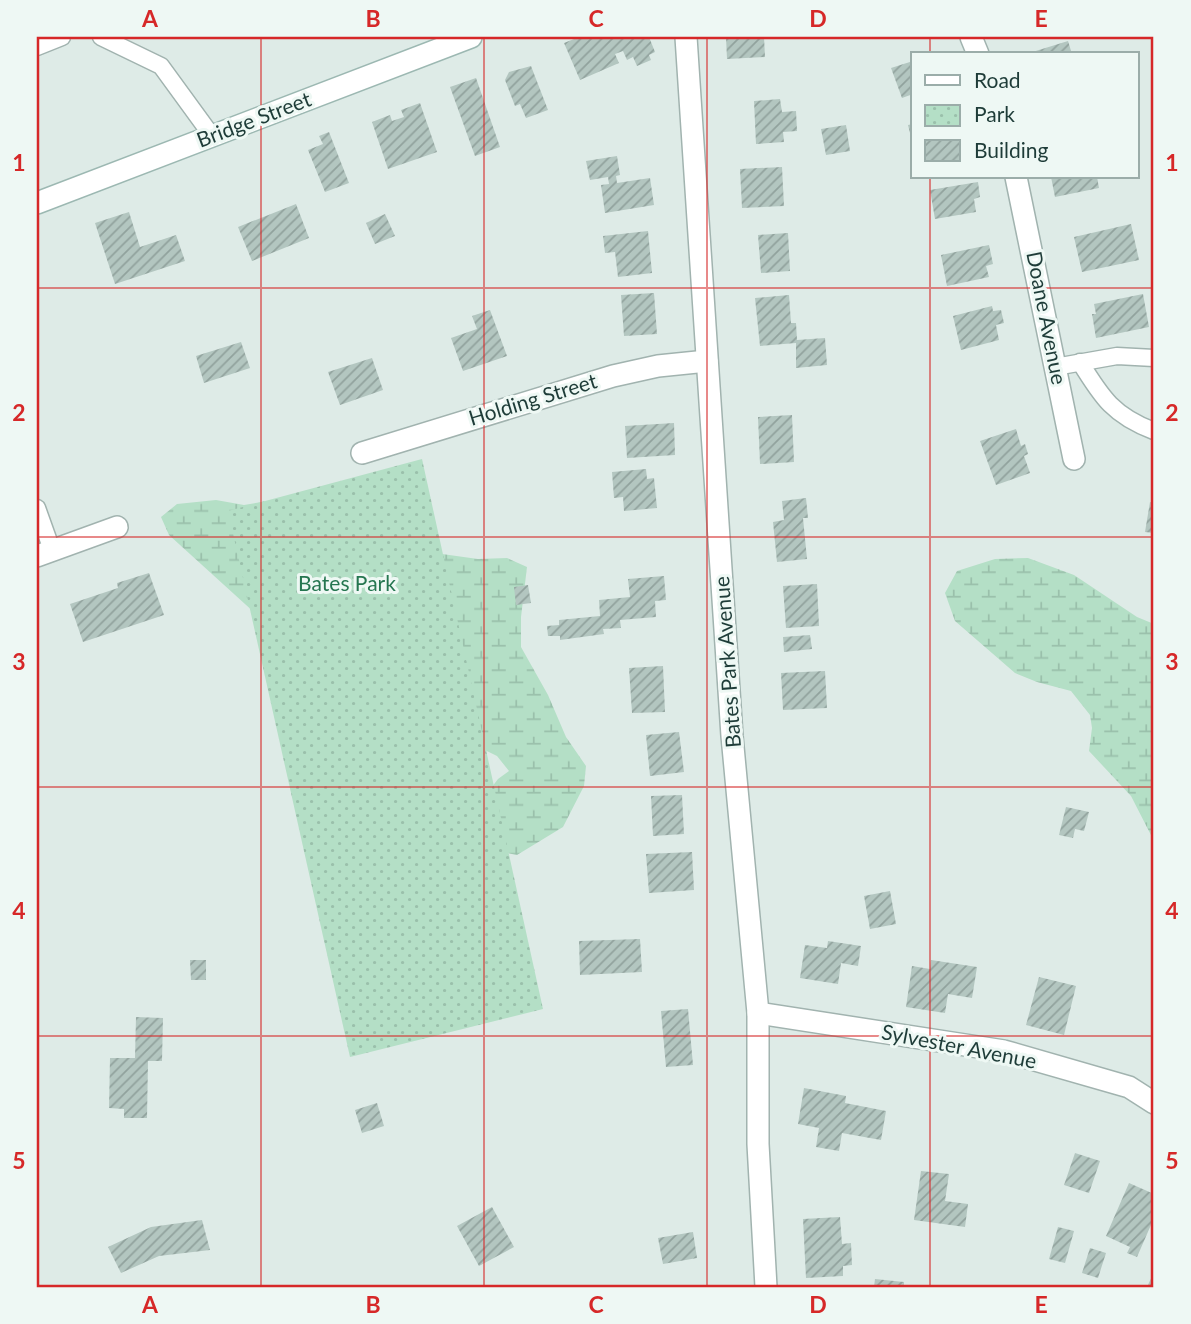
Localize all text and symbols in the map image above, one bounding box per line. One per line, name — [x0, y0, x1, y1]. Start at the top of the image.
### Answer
text: A — [141, 4, 159, 32]
text: B — [365, 4, 381, 32]
text: C — [588, 4, 604, 32]
text: D — [809, 4, 827, 32]
text: E — [1034, 4, 1048, 32]
legend — [911, 52, 1138, 178]
text: Road — [974, 67, 1021, 92]
street label: Bridge Street — [193, 85, 315, 152]
text: Park — [974, 101, 1015, 126]
text: Building — [974, 137, 1049, 162]
text: 1 — [12, 148, 26, 176]
text: 1 — [1165, 148, 1179, 176]
street label: Doane Avenue — [1022, 249, 1073, 386]
street label: Holding Street — [465, 367, 600, 430]
text: 2 — [12, 398, 26, 426]
text: 2 — [1165, 398, 1179, 426]
park label: Bates Park — [298, 570, 396, 595]
street label: Bates Park Avenue — [708, 575, 745, 749]
text: 3 — [12, 647, 26, 675]
text: 3 — [1165, 647, 1179, 675]
text: 4 — [12, 896, 26, 924]
text: 4 — [1165, 896, 1179, 924]
street label: Sylvester Avenue — [880, 1018, 1039, 1073]
text: 5 — [12, 1146, 26, 1174]
text: 5 — [1165, 1146, 1179, 1174]
text: A — [141, 1290, 159, 1318]
text: B — [365, 1290, 381, 1318]
text: C — [588, 1290, 604, 1318]
text: D — [809, 1290, 827, 1318]
text: E — [1034, 1290, 1048, 1318]

